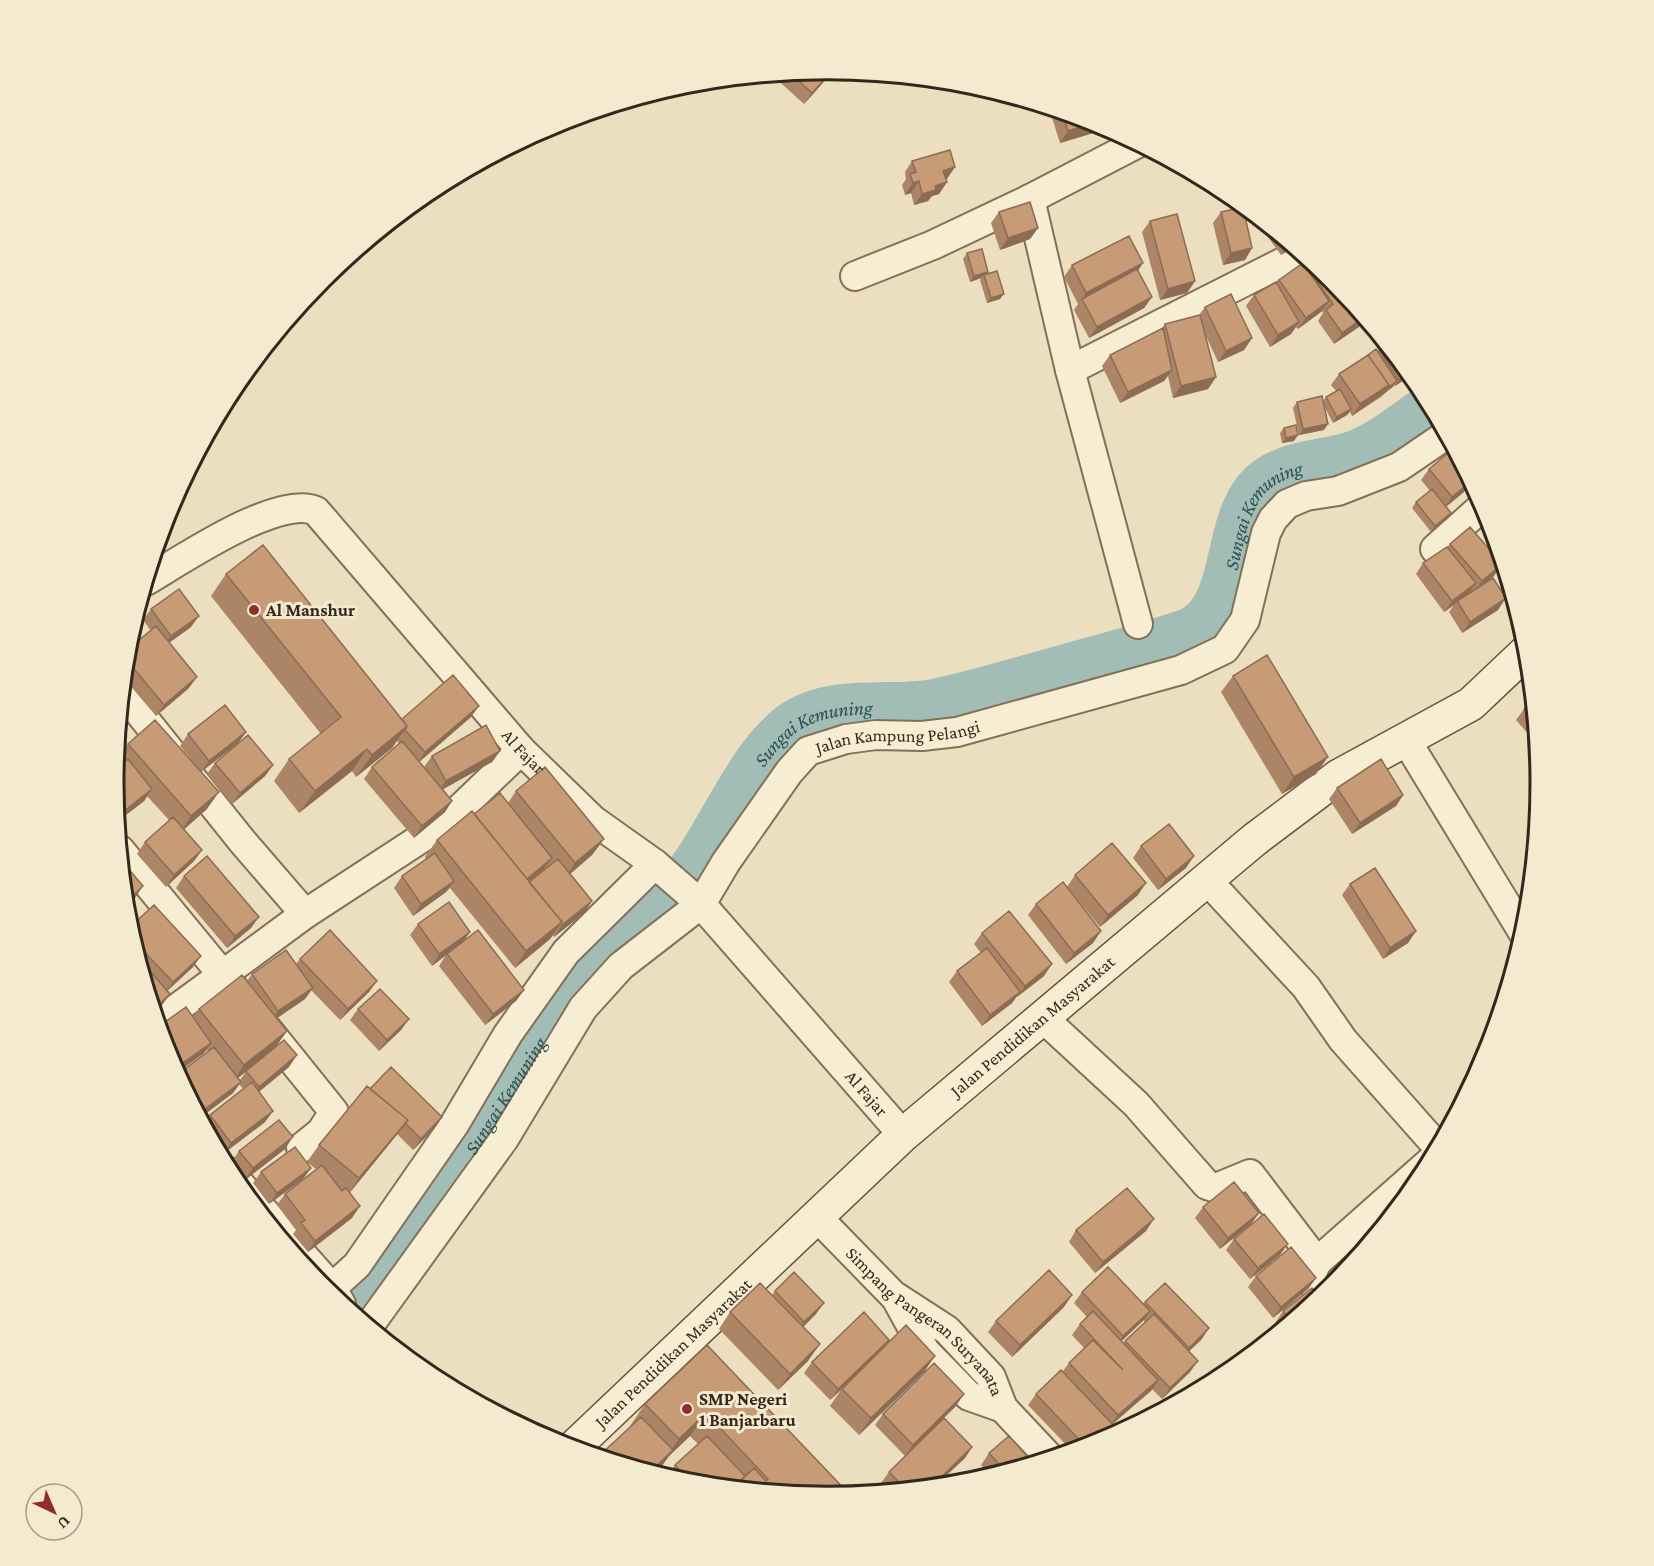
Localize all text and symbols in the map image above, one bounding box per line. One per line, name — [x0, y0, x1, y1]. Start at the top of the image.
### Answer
water label: Sungai Kemuning — [1220, 456, 1306, 572]
place label: Al Manshur — [265, 600, 355, 620]
marker: Al Manshur — [247, 603, 261, 617]
water label: Sungai Kemuning — [749, 696, 874, 770]
street label: Jalan Kampung Pelangi — [811, 716, 982, 759]
street label: Al Fajar — [498, 725, 550, 779]
street label: Jalan Pendidikan Masyarakat — [945, 951, 1120, 1102]
water label: Sungai Kemuning — [460, 1032, 552, 1158]
street label: Al Fajar — [841, 1066, 892, 1121]
street label: Simpang Pangeran Suryanata — [842, 1243, 1007, 1399]
street label: Jalan Pendidikan Masyarakat — [589, 1273, 756, 1433]
place label: SMP Negeri 1 Banjarbaru — [699, 1389, 797, 1431]
marker: SMP Negeri 1 Banjarbaru — [680, 1402, 694, 1416]
north arrow — [24, 1482, 84, 1542]
text: U — [54, 1513, 74, 1532]

